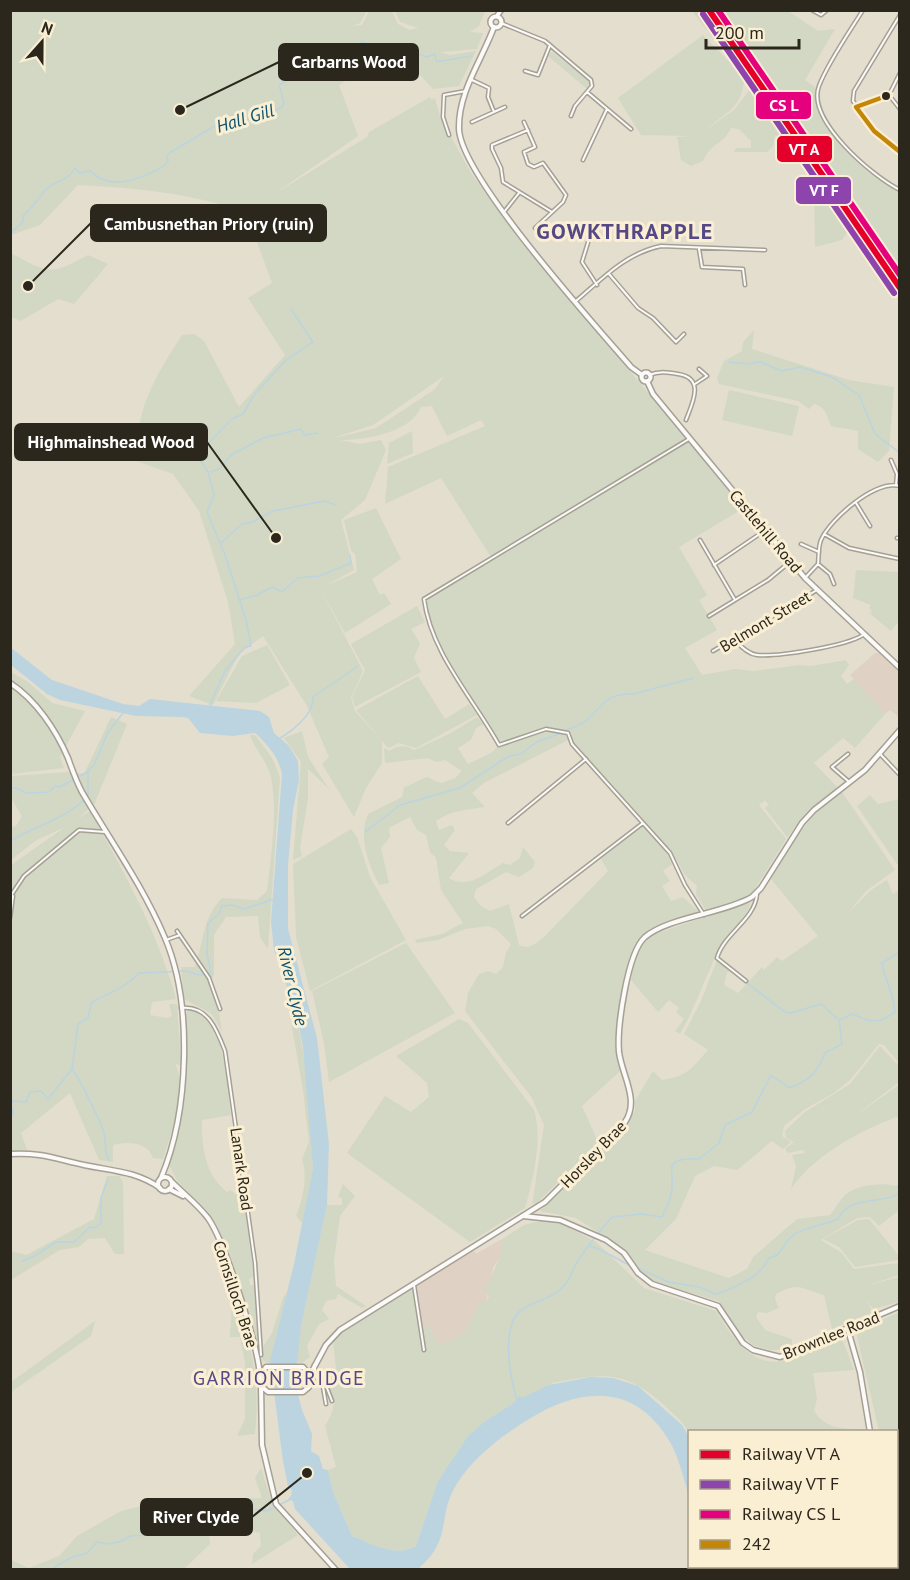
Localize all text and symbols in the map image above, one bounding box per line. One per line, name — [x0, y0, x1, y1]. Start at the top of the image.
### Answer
north arrow — [12, 12, 72, 72]
scale bar — [706, 12, 799, 50]
text: N — [39, 17, 56, 39]
text: 200 m — [715, 21, 764, 44]
callout: Carbarns Wood — [279, 44, 418, 80]
text: Carbarns Wood — [291, 50, 407, 73]
unlabelled marker — [880, 90, 892, 102]
line badge: CS L — [755, 91, 812, 120]
text: CS L — [769, 95, 800, 115]
water label: Hall Gill — [213, 98, 277, 138]
line badge: VT A — [776, 135, 833, 163]
text: VT A — [788, 139, 820, 159]
line badge: VT F — [795, 176, 852, 205]
text: VT F — [808, 180, 839, 200]
callout: Cambusnethan Priory (ruin) — [91, 205, 326, 241]
text: Cambusnethan Priory (ruin) — [104, 212, 314, 235]
district label: GOWKTHRAPPLE — [536, 217, 714, 245]
callout: Highmainshead Wood — [15, 424, 207, 460]
text: Highmainshead Wood — [28, 430, 194, 453]
street label: Castlehill Road — [725, 485, 807, 577]
street label: Belmont Street — [716, 586, 815, 656]
water label: River Clyde — [273, 944, 313, 1029]
street label: Horsley Brae — [556, 1116, 630, 1192]
street label: Lanark Road — [226, 1126, 258, 1212]
street label: Cornsilloch Brae — [209, 1238, 263, 1350]
street label: Brownlee Road — [780, 1307, 882, 1363]
district label: GARRION BRIDGE — [193, 1365, 365, 1391]
legend — [688, 1430, 898, 1568]
text: Railway VT A — [742, 1442, 840, 1465]
text: Railway VT F — [742, 1472, 839, 1495]
callout: River Clyde — [141, 1499, 252, 1535]
text: Railway CS L — [742, 1502, 840, 1525]
text: River Clyde — [153, 1505, 239, 1528]
text: 242 — [742, 1532, 771, 1555]

